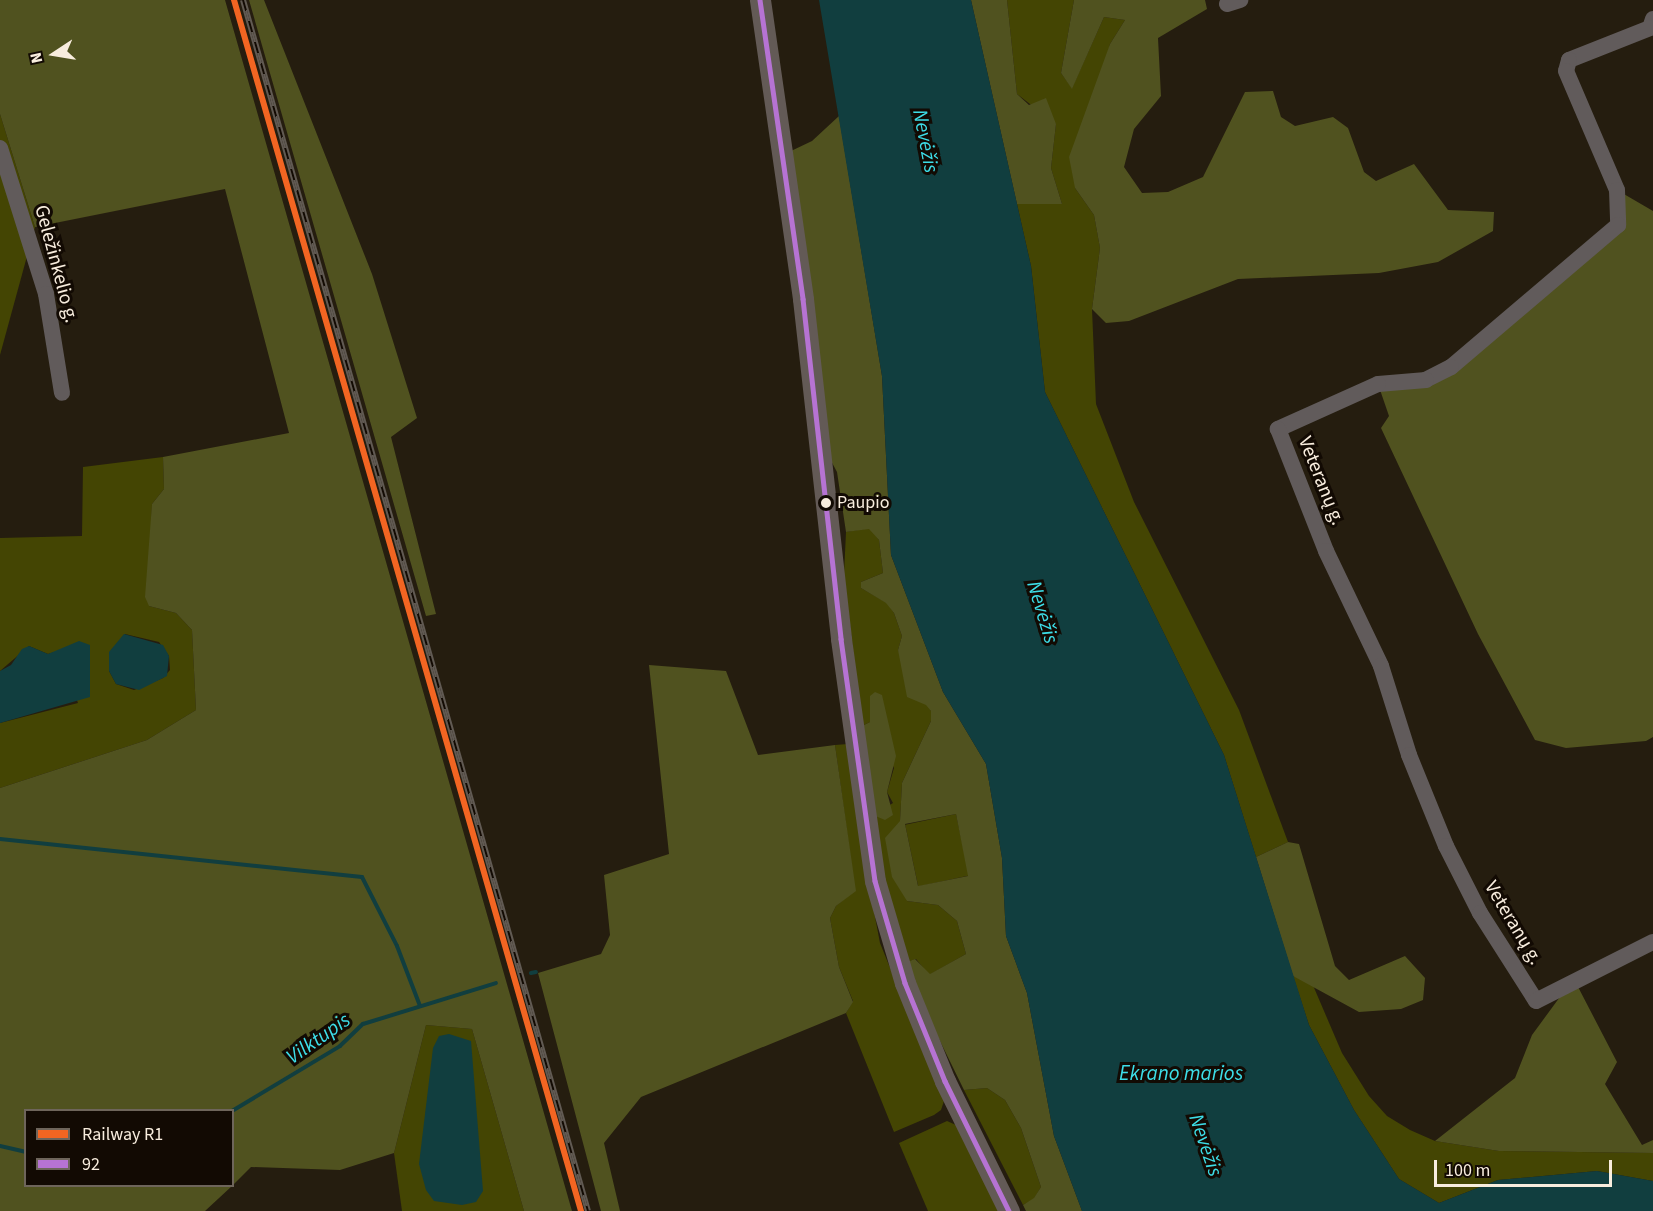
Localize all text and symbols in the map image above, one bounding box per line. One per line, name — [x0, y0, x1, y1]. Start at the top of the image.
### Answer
north arrow — [24, 24, 84, 84]
text: N — [25, 50, 48, 65]
water label: Nevėžis — [908, 107, 944, 175]
street label: Geležinkelio g. — [29, 202, 83, 326]
street label: Veteranų g. — [1292, 433, 1350, 529]
place label: Paupio — [837, 492, 889, 514]
marker: Paupio — [820, 497, 832, 509]
water label: Nevėžis — [1022, 578, 1064, 646]
street label: Veteranų g. — [1479, 877, 1547, 969]
water label: Vilktupis — [281, 1007, 355, 1069]
water label: Ekrano marios — [1119, 1060, 1243, 1086]
legend — [24, 1109, 234, 1187]
water label: Nevėžis — [1184, 1111, 1228, 1179]
text: Railway R1 — [82, 1122, 163, 1147]
scale bar — [1437, 1148, 1616, 1186]
text: 92 — [82, 1152, 100, 1177]
text: 100 m — [1445, 1158, 1490, 1183]

